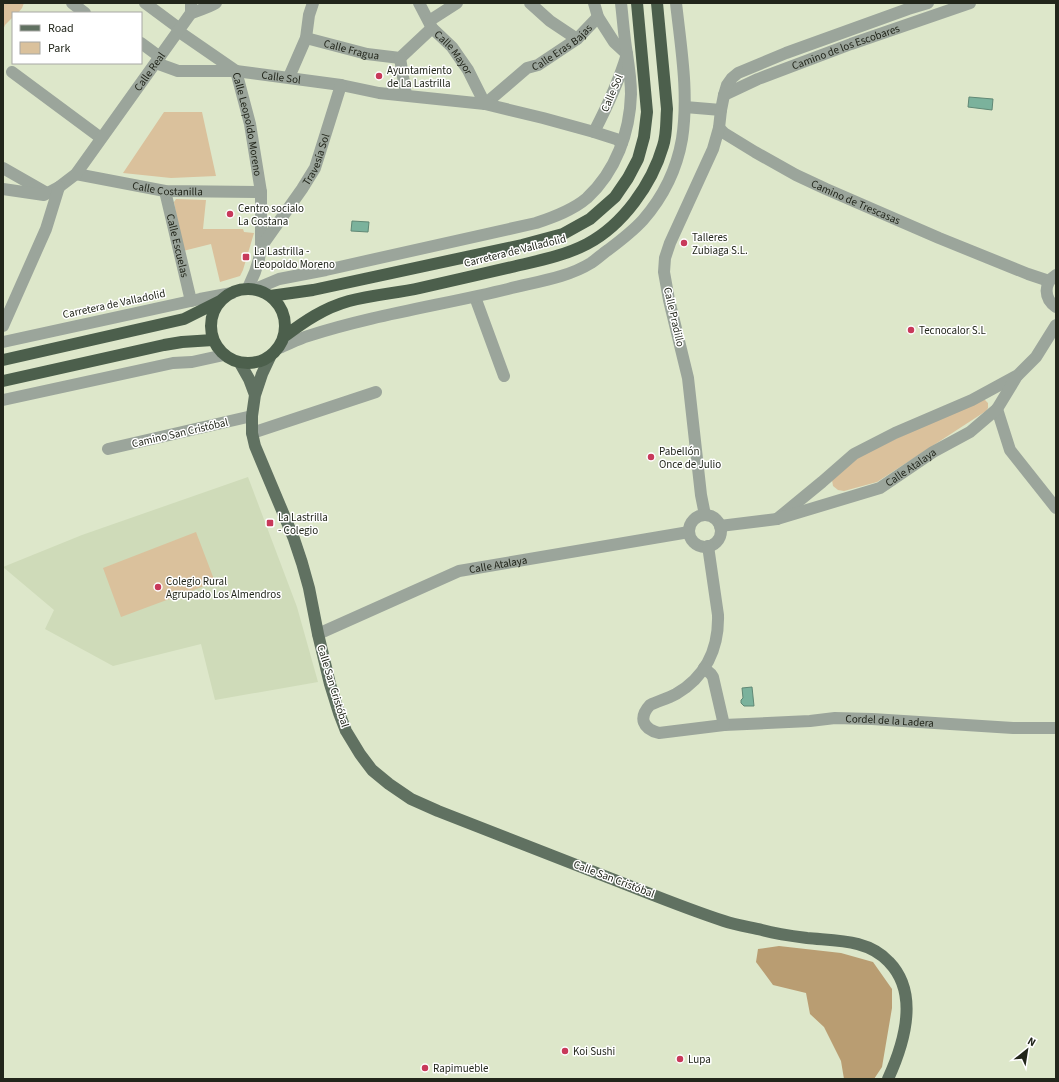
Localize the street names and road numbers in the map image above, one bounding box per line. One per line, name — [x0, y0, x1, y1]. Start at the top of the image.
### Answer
street label: Calle Eras Bajas — [530, 20, 595, 74]
street label: Camino de los Escobares — [790, 20, 902, 73]
street label: Calle Mayor — [431, 27, 477, 77]
street label: Calle Fragua — [322, 35, 380, 63]
street label: Calle Real — [130, 49, 169, 94]
street label: Calle Sol — [260, 67, 302, 87]
street label: Calle Leopoldo Moreno — [229, 71, 266, 177]
street label: Calle Sol — [597, 72, 627, 114]
street label: Travesía Sol — [299, 132, 333, 188]
street label: Camino de Trescasas — [809, 176, 903, 228]
street label: Calle Costanilla — [131, 177, 203, 199]
street label: Calle Escuelas — [163, 212, 193, 279]
street label: Carretera de Valladolid — [462, 231, 568, 271]
street label: Carretera de Valladolid — [61, 286, 167, 322]
street label: Calle Pradillo — [660, 286, 688, 348]
street label: Camino San Cristóbal — [130, 415, 230, 451]
street label: Calle Atalaya — [882, 444, 939, 490]
street label: Calle Atalaya — [468, 552, 528, 577]
street label: Calle San Cristóbal — [313, 643, 353, 729]
street label: Cordel de la Ladera — [845, 711, 934, 730]
street label: Calle San Cristóbal — [571, 857, 657, 901]

